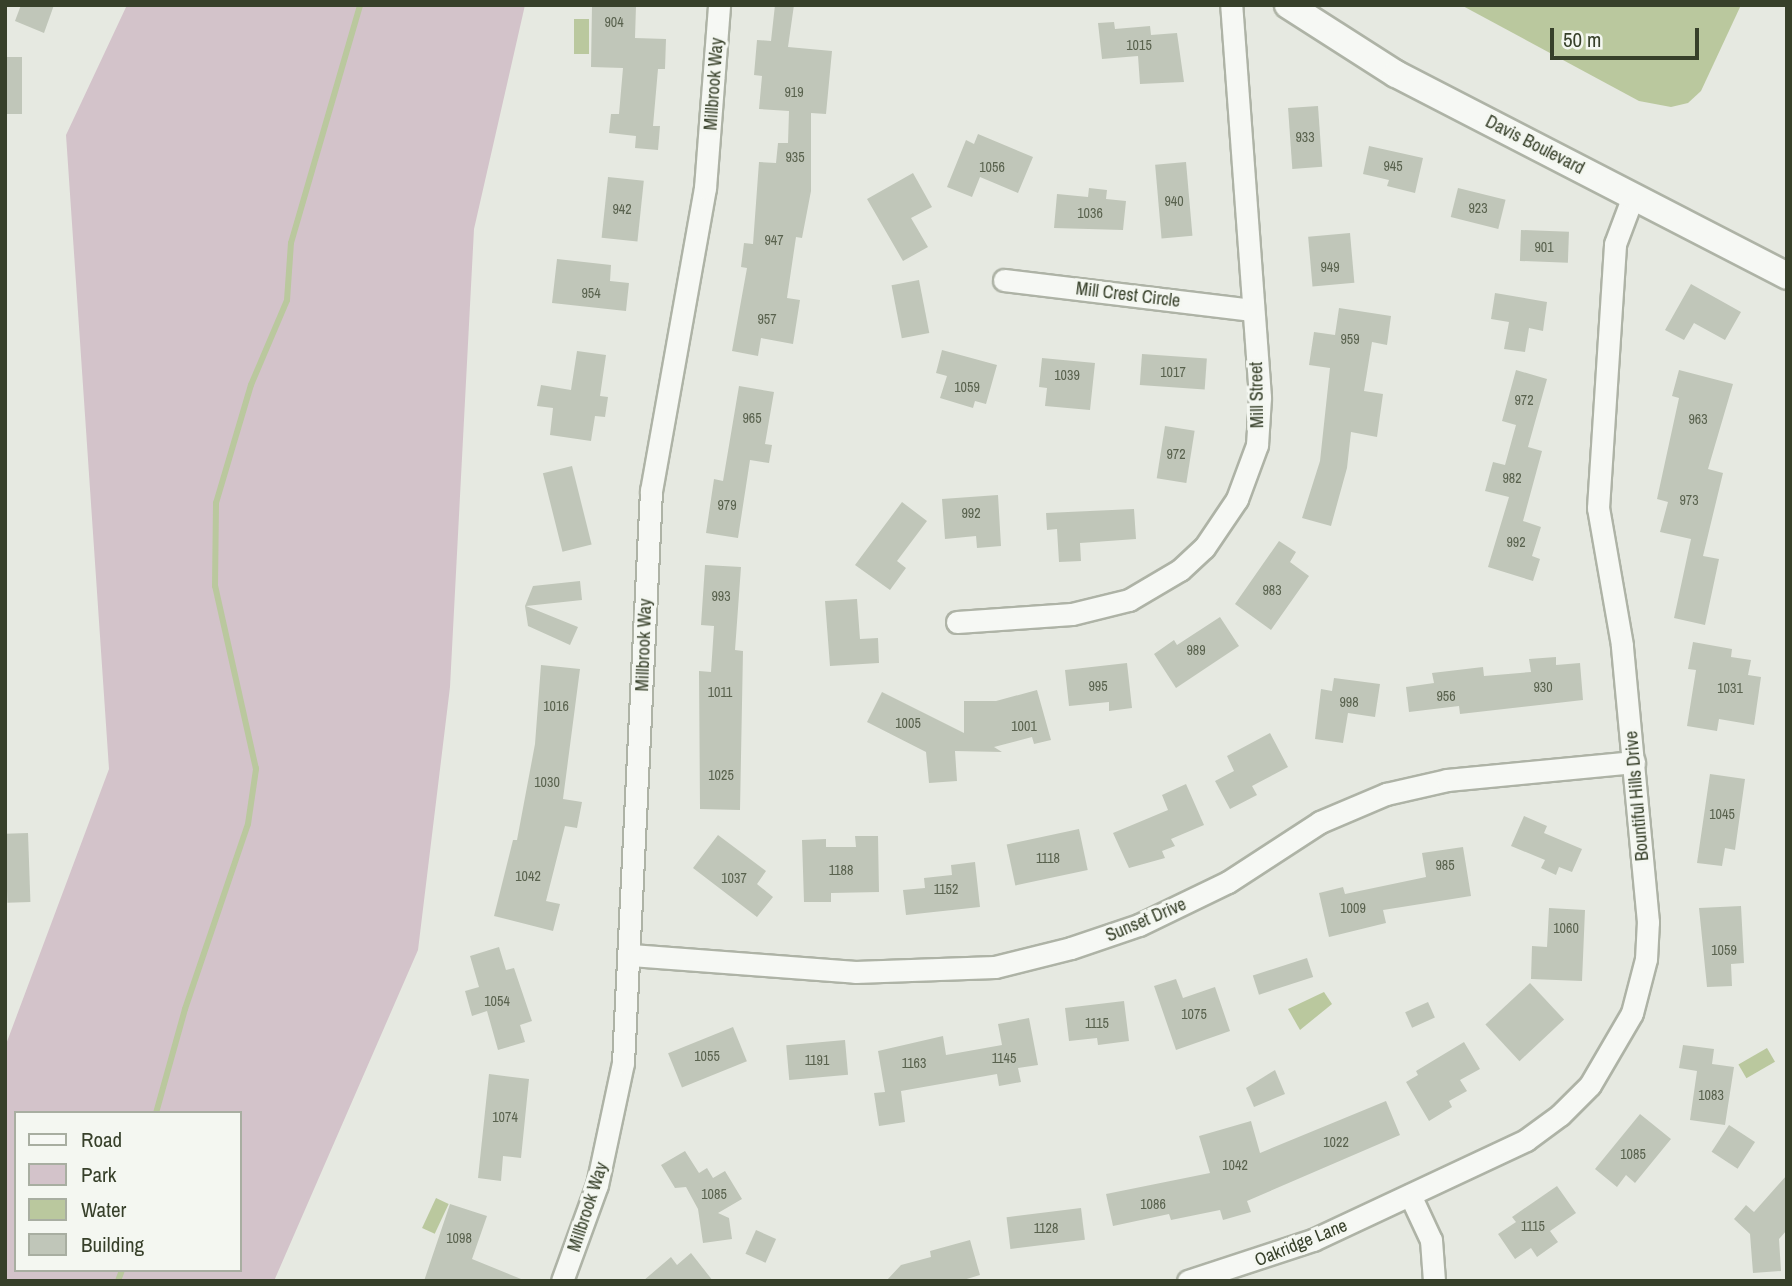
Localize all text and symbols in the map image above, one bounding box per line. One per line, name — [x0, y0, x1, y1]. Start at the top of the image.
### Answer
house number: 904 — [604, 14, 624, 30]
scale bar — [1554, 14, 1703, 58]
text: 50 m — [1563, 25, 1601, 54]
street label: Millbrook Way — [700, 37, 728, 131]
house number: 1015 — [1126, 37, 1152, 53]
house number: 919 — [784, 84, 804, 100]
street label: Davis Boulevard — [1482, 111, 1588, 179]
house number: 933 — [1295, 129, 1315, 145]
house number: 935 — [785, 149, 805, 165]
house number: 945 — [1383, 158, 1403, 174]
house number: 1056 — [979, 159, 1005, 175]
house number: 940 — [1164, 193, 1184, 209]
house number: 923 — [1468, 200, 1488, 216]
house number: 942 — [612, 201, 632, 217]
house number: 1036 — [1077, 205, 1103, 221]
house number: 947 — [764, 232, 784, 248]
house number: 901 — [1534, 239, 1554, 255]
house number: 949 — [1320, 259, 1340, 275]
street label: Mill Crest Circle — [1075, 278, 1181, 312]
house number: 954 — [581, 285, 601, 301]
house number: 957 — [757, 311, 777, 327]
house number: 959 — [1340, 331, 1360, 347]
street label: Mill Street — [1246, 362, 1268, 428]
house number: 1017 — [1160, 364, 1186, 380]
house number: 1039 — [1054, 367, 1080, 383]
house number: 1059 — [954, 379, 980, 395]
house number: 972 — [1514, 392, 1534, 408]
house number: 965 — [742, 410, 762, 426]
house number: 963 — [1688, 411, 1708, 427]
house number: 972 — [1166, 446, 1186, 462]
house number: 982 — [1502, 470, 1522, 486]
house number: 973 — [1679, 492, 1699, 508]
house number: 979 — [717, 497, 737, 513]
house number: 992 — [961, 505, 981, 521]
house number: 992 — [1506, 534, 1526, 550]
house number: 983 — [1262, 582, 1282, 598]
house number: 993 — [711, 588, 731, 604]
street label: Millbrook Way — [632, 598, 656, 692]
house number: 989 — [1186, 642, 1206, 658]
house number: 995 — [1088, 678, 1108, 694]
house number: 930 — [1533, 679, 1553, 695]
house number: 1031 — [1717, 680, 1743, 696]
house number: 1011 — [708, 684, 732, 700]
house number: 956 — [1436, 688, 1456, 704]
house number: 998 — [1339, 694, 1359, 710]
house number: 1016 — [543, 698, 569, 714]
house number: 1005 — [895, 715, 921, 731]
house number: 1001 — [1011, 718, 1037, 734]
street label: Bountiful Hills Drive — [1621, 730, 1653, 862]
house number: 1025 — [708, 767, 734, 783]
house number: 1030 — [534, 774, 560, 790]
house number: 1045 — [1709, 806, 1735, 822]
house number: 1118 — [1036, 850, 1060, 866]
house number: 985 — [1435, 857, 1455, 873]
house number: 1188 — [829, 862, 853, 878]
house number: 1042 — [515, 868, 541, 884]
house number: 1037 — [721, 870, 747, 886]
house number: 1152 — [934, 881, 958, 897]
street label: Sunset Drive — [1103, 893, 1189, 947]
house number: 1009 — [1340, 900, 1366, 916]
house number: 1060 — [1553, 920, 1579, 936]
house number: 1059 — [1711, 942, 1737, 958]
house number: 1054 — [484, 993, 510, 1009]
house number: 1075 — [1181, 1006, 1207, 1022]
house number: 1115 — [1085, 1015, 1109, 1031]
house number: 1055 — [694, 1048, 720, 1064]
house number: 1145 — [992, 1050, 1016, 1066]
house number: 1191 — [805, 1052, 829, 1068]
house number: 1163 — [902, 1055, 926, 1071]
house number: 1083 — [1698, 1087, 1724, 1103]
house number: 1074 — [492, 1109, 518, 1125]
legend — [14, 1111, 242, 1272]
text: Road — [81, 1125, 122, 1154]
house number: 1022 — [1323, 1134, 1349, 1150]
house number: 1085 — [1620, 1146, 1646, 1162]
house number: 1042 — [1222, 1157, 1248, 1173]
street label: Millbrook Way — [563, 1159, 613, 1255]
text: Park — [81, 1160, 116, 1189]
house number: 1085 — [701, 1186, 727, 1202]
text: Water — [81, 1195, 126, 1224]
house number: 1086 — [1140, 1196, 1166, 1212]
street label: Oakridge Lane — [1252, 1215, 1350, 1271]
house number: 1115 — [1521, 1218, 1545, 1234]
house number: 1128 — [1034, 1220, 1058, 1236]
text: Building — [81, 1230, 144, 1259]
house number: 1098 — [446, 1230, 472, 1246]

